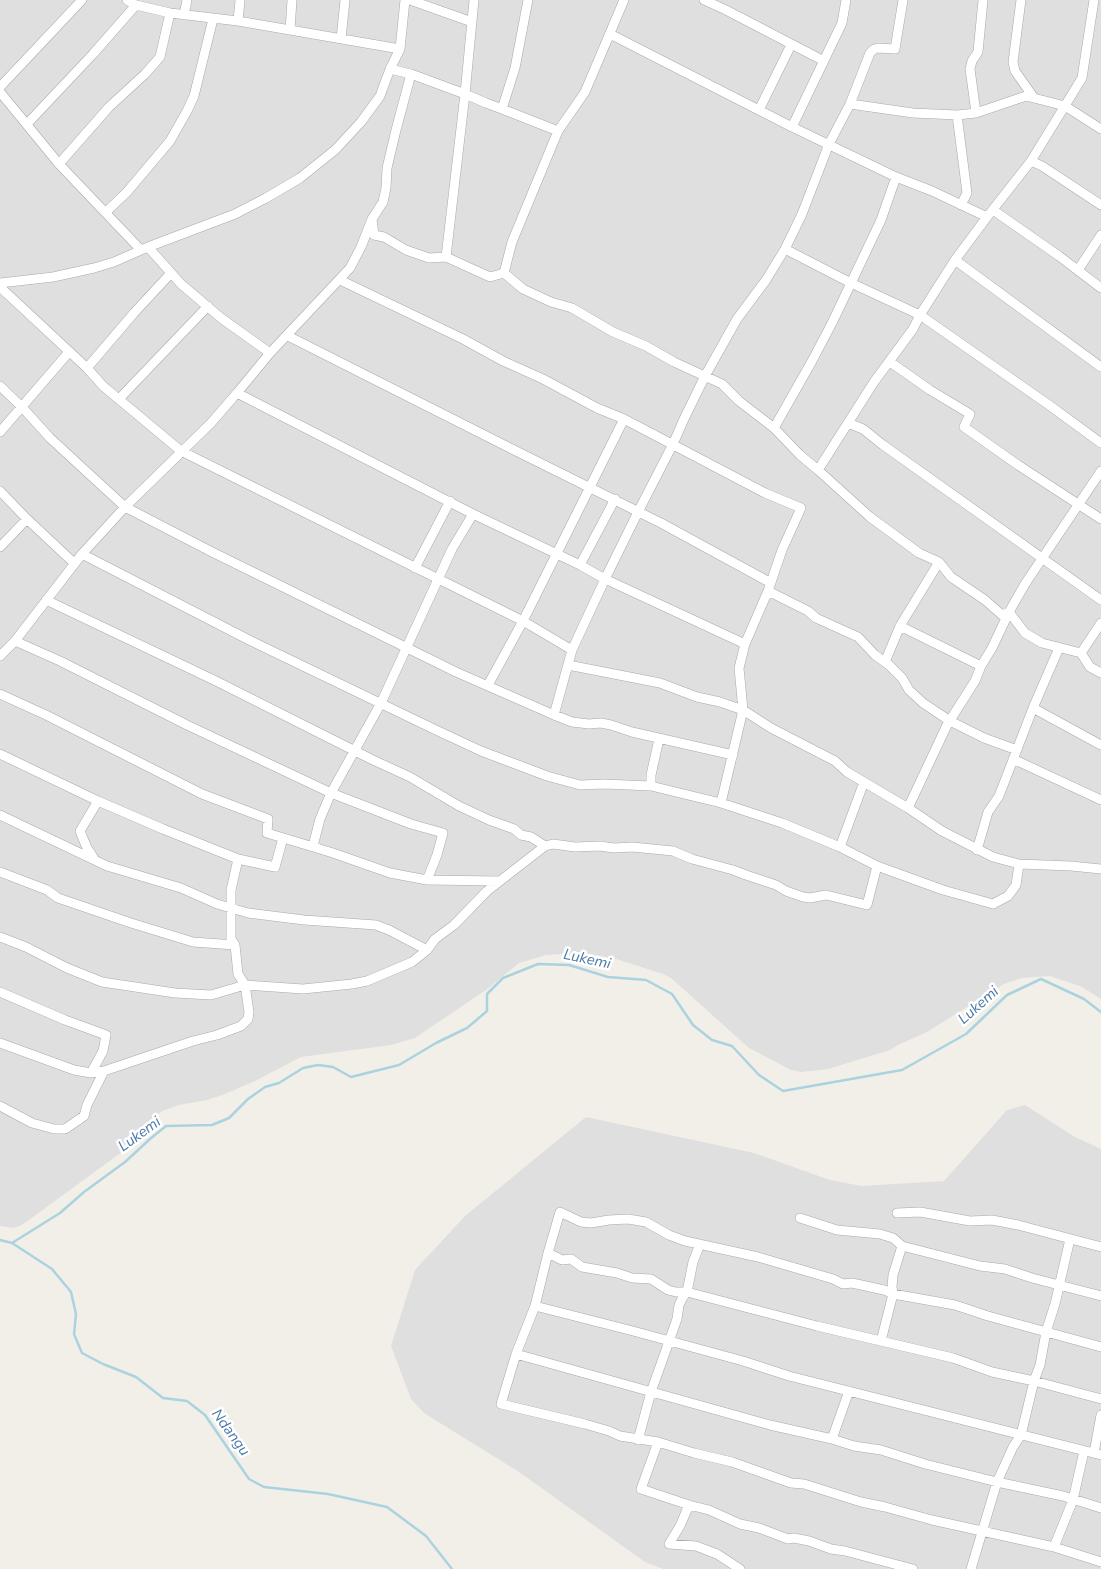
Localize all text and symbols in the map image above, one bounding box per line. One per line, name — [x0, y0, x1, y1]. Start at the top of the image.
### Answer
water label: Lukemi — [562, 946, 612, 974]
water label: Lukemi — [955, 983, 1003, 1029]
water label: Lukemi — [115, 1114, 165, 1156]
water label: Ndangu — [207, 1406, 253, 1460]

